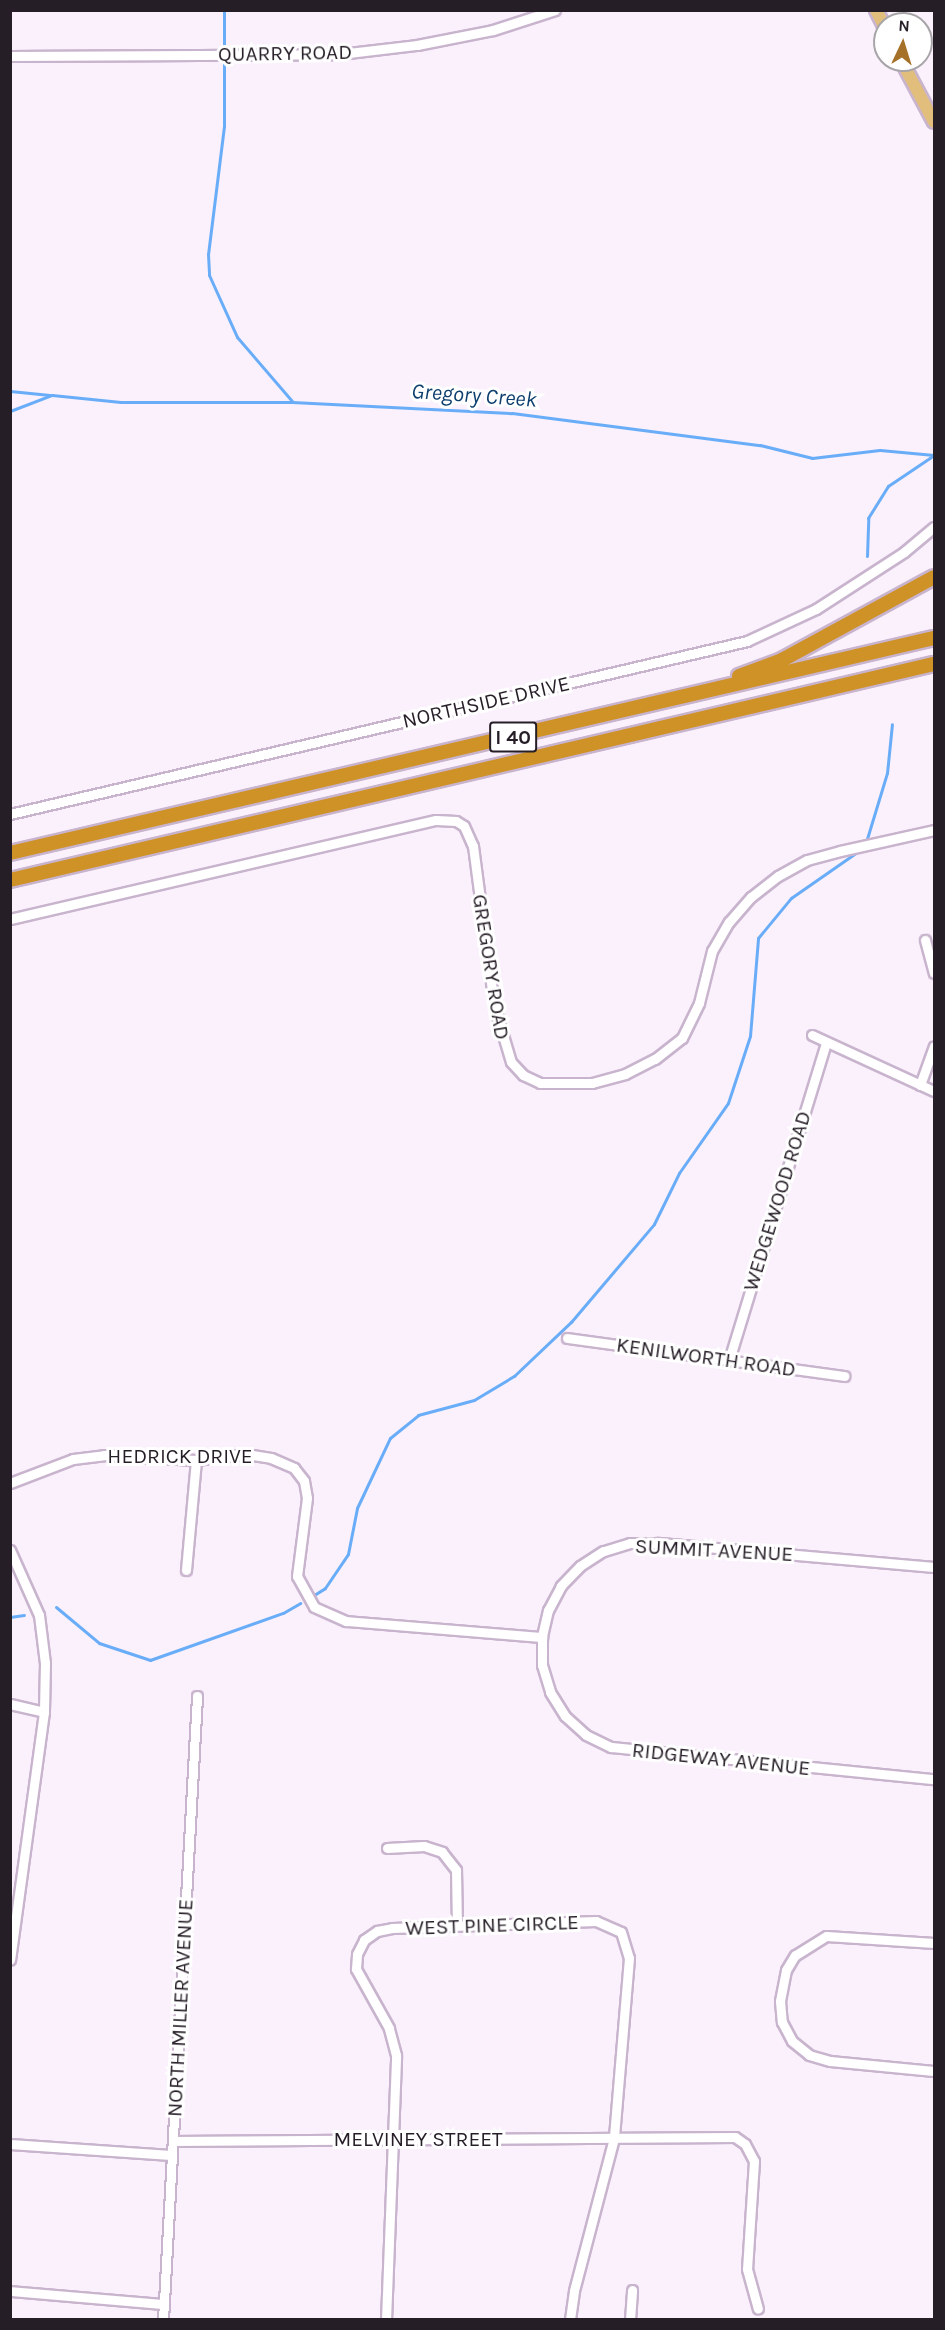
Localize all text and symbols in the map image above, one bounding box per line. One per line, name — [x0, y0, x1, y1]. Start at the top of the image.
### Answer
north arrow — [873, 12, 933, 72]
text: N — [898, 16, 911, 35]
street label: QUARRY ROAD — [218, 39, 352, 67]
water label: Gregory Creek — [410, 378, 538, 414]
street label: NORTHSIDE DRIVE — [400, 671, 572, 733]
road number: I 40 — [489, 720, 537, 754]
street label: GREGORY ROAD — [467, 892, 515, 1042]
street label: WEDGEWOOD ROAD — [738, 1108, 816, 1294]
street label: KENILWORTH ROAD — [615, 1332, 797, 1382]
street label: HEDRICK DRIVE — [107, 1443, 253, 1469]
street label: SUMMIT AVENUE — [634, 1533, 794, 1567]
street label: RIDGEWAY AVENUE — [631, 1737, 811, 1781]
street label: NORTH MILLER AVENUE — [162, 1898, 198, 2118]
street label: WEST PINE CIRCLE — [405, 1909, 579, 1941]
street label: MELVINEY STREET — [333, 2126, 503, 2152]

